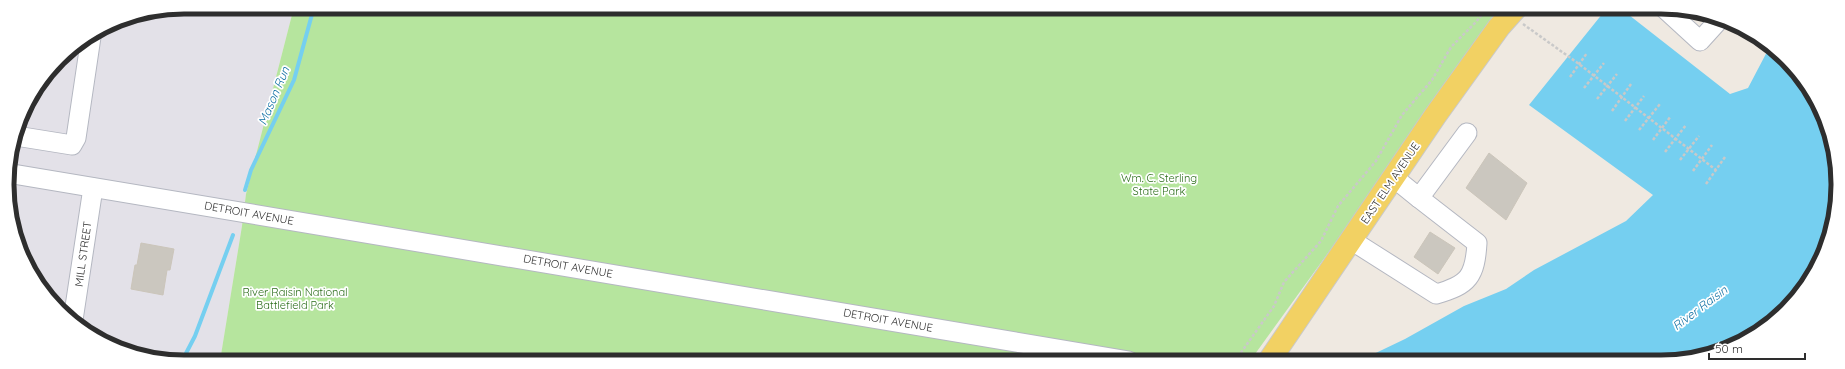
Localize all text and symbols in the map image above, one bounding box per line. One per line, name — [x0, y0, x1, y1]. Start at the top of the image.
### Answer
water label: Mason Run — [255, 63, 293, 127]
street label: EAST ELM AVENUE — [1358, 140, 1422, 226]
park label: Wm. C. Sterling State Park — [1121, 171, 1197, 198]
street label: DETROIT AVENUE — [203, 198, 295, 228]
street label: MILL STREET — [71, 220, 95, 288]
street label: DETROIT AVENUE — [522, 251, 614, 281]
water label: River Raisin — [1669, 282, 1731, 333]
park label: River Raisin National Battlefield Park — [242, 285, 348, 312]
street label: DETROIT AVENUE — [842, 305, 934, 335]
scale bar — [1709, 335, 1805, 361]
text: 50 m — [1715, 341, 1743, 356]

